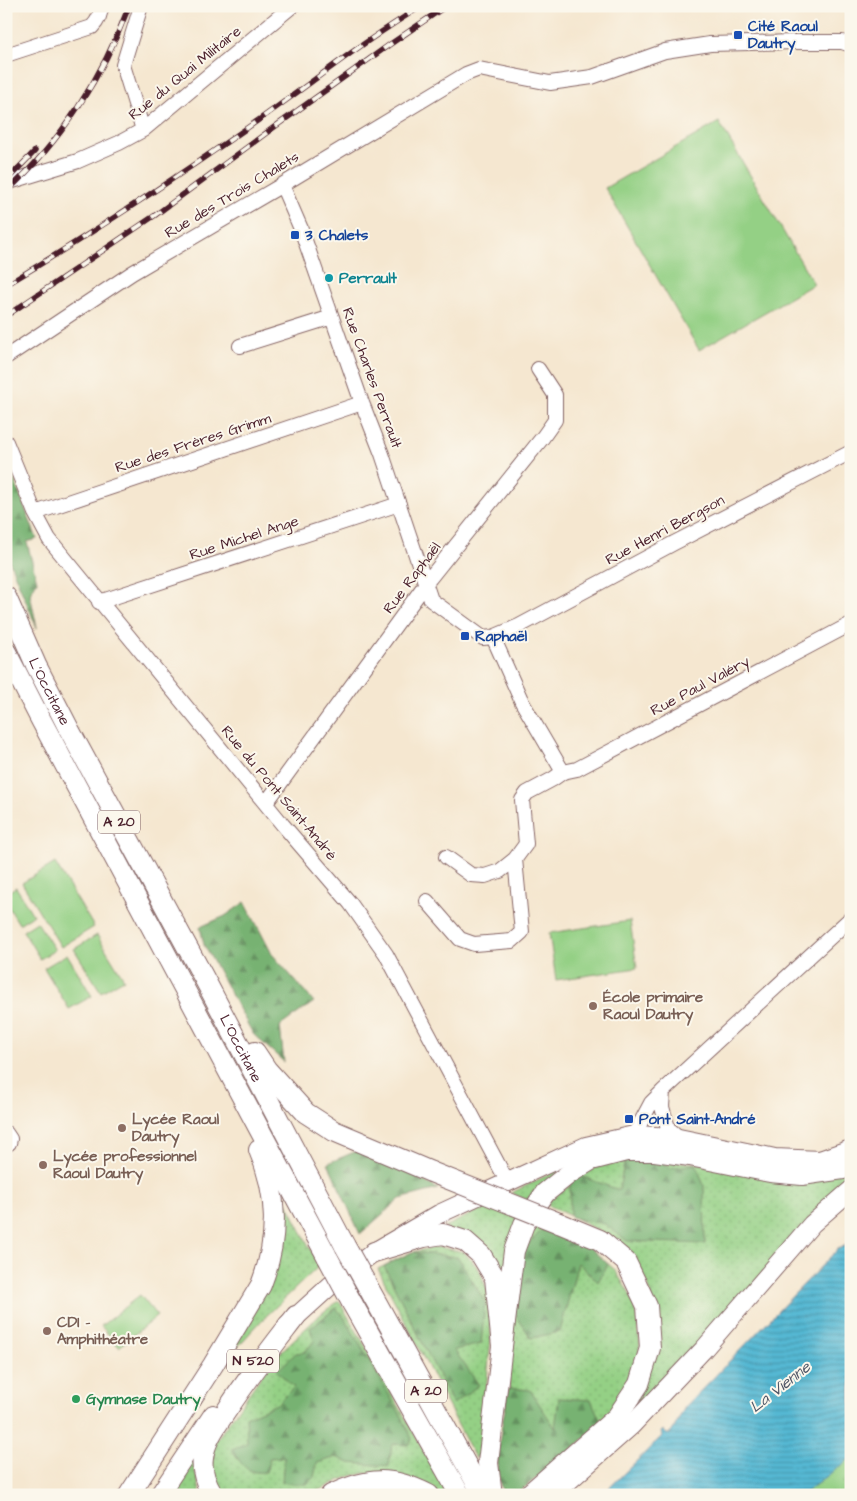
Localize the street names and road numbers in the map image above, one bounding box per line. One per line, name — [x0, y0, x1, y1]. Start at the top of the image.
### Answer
street label: Rue du Quai Militaire — [124, 21, 246, 125]
street label: Rue des Trois Chalets — [161, 146, 304, 244]
street label: Rue Charles Perrault — [337, 305, 407, 451]
street label: Rue des Frères Grimm — [112, 408, 274, 478]
street label: Rue Henri Bergson — [602, 490, 729, 571]
street label: Rue Michel Ange — [187, 510, 302, 566]
street label: Rue Raphaël — [378, 538, 446, 618]
street label: Rue Paul Valéry — [647, 651, 754, 722]
street label: L'Occitane — [24, 654, 76, 729]
street label: Rue du Pont Saint-André — [216, 721, 342, 865]
road number: A 20 — [98, 810, 140, 834]
street label: L'Occitane — [215, 1011, 267, 1086]
road number: N 520 — [227, 1350, 279, 1372]
road number: A 20 — [405, 1380, 447, 1402]

